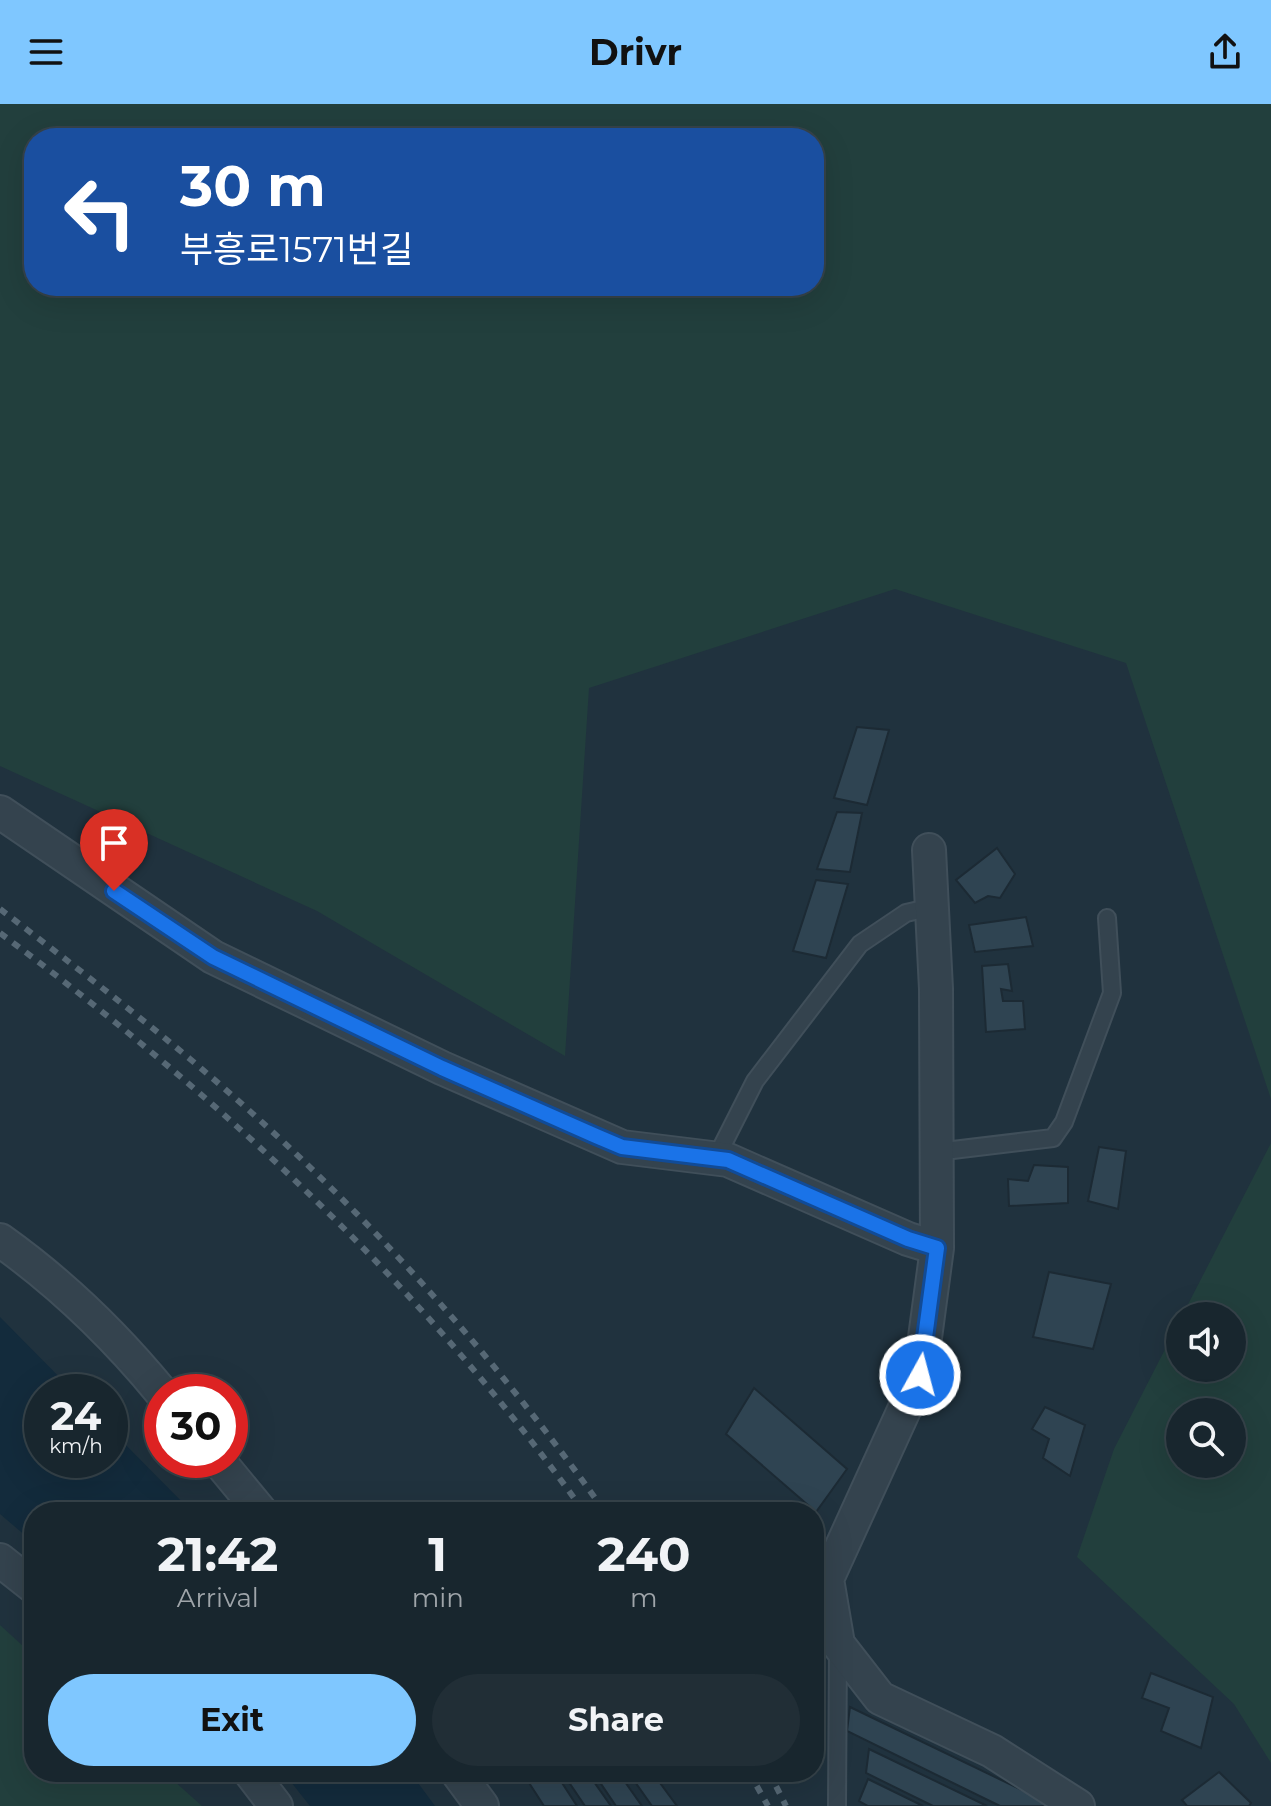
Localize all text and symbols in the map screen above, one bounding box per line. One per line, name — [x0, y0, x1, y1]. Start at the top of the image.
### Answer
icon: menu — [24, 30, 68, 74]
text: Drivr — [589, 30, 682, 74]
icon: share — [1203, 30, 1247, 74]
text: 30 m — [180, 152, 326, 220]
icon: left — [48, 160, 152, 264]
text: 부흥로1571번길 — [180, 227, 413, 271]
pin — [80, 809, 148, 891]
icon: arrive — [92, 821, 136, 865]
map controls — [1166, 1302, 1246, 1478]
button: sound — [1166, 1302, 1246, 1382]
position arrow — [878, 1333, 962, 1417]
speed limit sign: 30 — [144, 1374, 248, 1478]
text: 24 — [51, 1391, 101, 1440]
button: search — [1166, 1398, 1246, 1478]
text: km/h — [49, 1434, 103, 1458]
text: 21:42 — [157, 1525, 278, 1583]
text: 1 — [428, 1525, 447, 1583]
text: 240 — [597, 1525, 691, 1583]
text: Arrival — [177, 1582, 259, 1614]
text: min — [412, 1582, 464, 1614]
text: m — [630, 1582, 658, 1614]
button: Exit — [48, 1674, 416, 1766]
button: Share — [432, 1674, 800, 1766]

